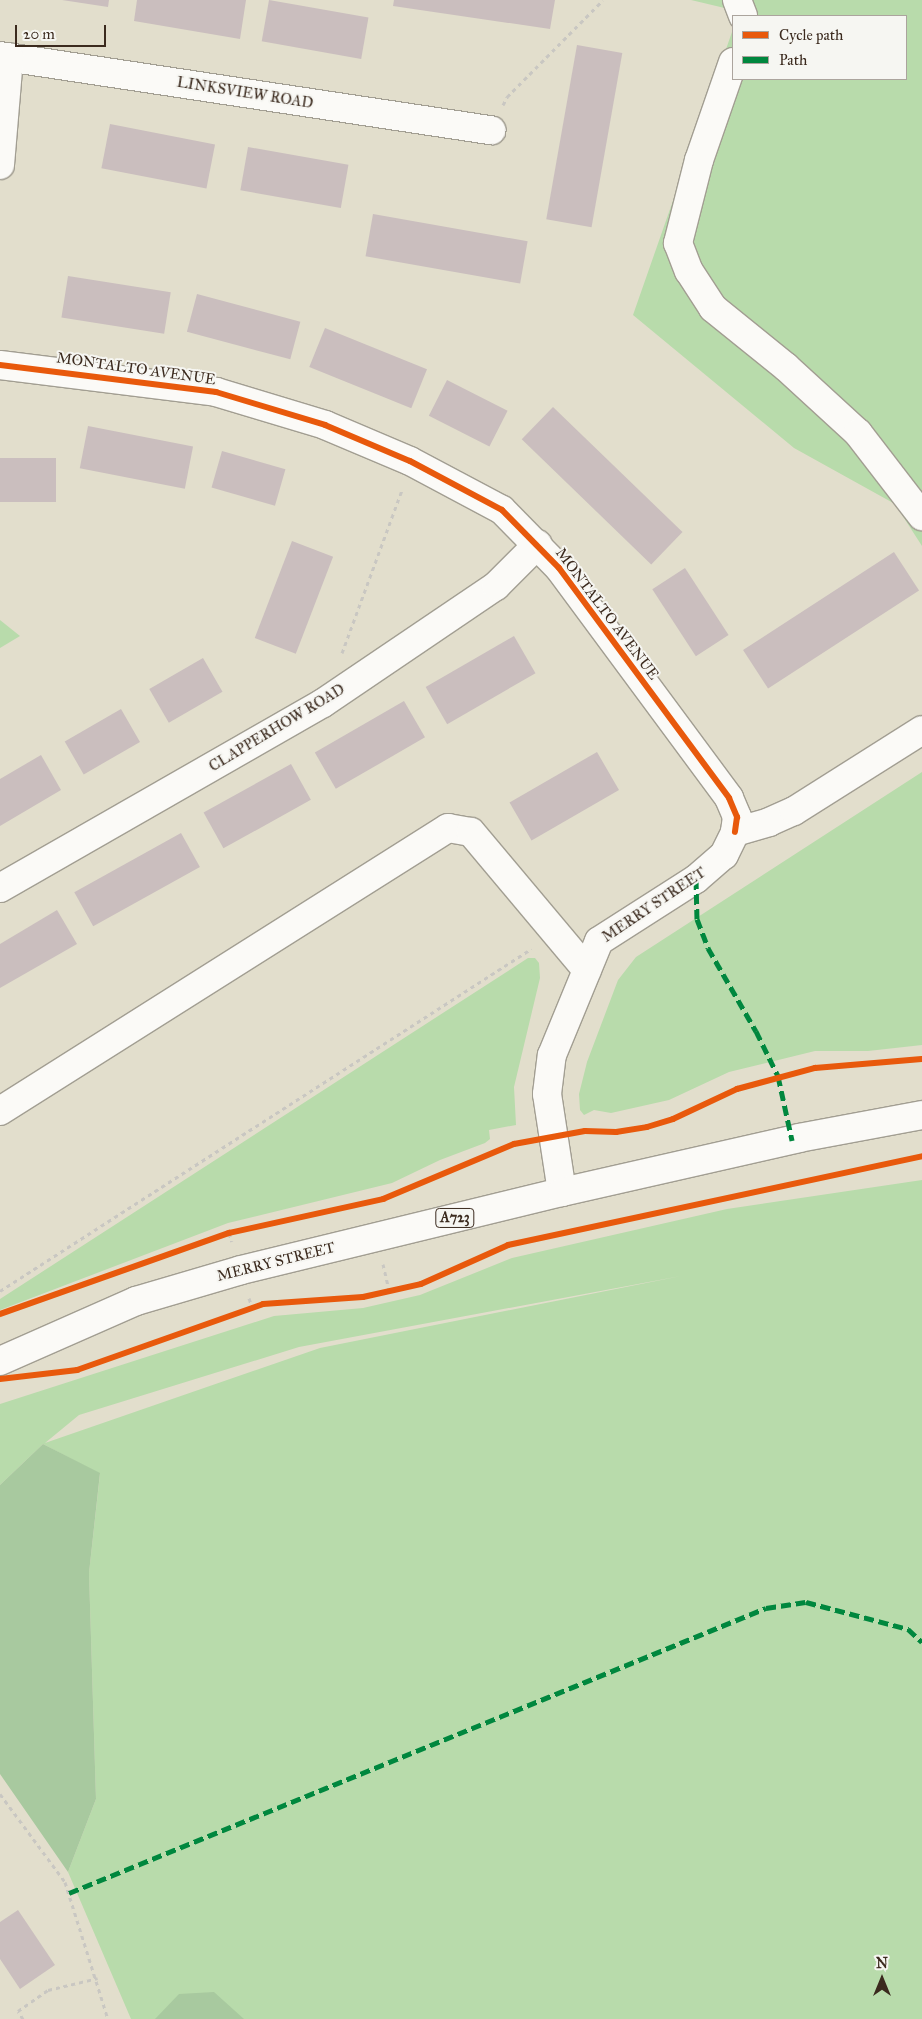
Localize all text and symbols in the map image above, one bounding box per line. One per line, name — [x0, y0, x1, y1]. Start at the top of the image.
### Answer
scale bar — [18, 15, 109, 47]
legend — [732, 15, 907, 80]
text: 20 m — [23, 25, 55, 43]
text: Cycle path — [779, 26, 843, 44]
text: Path — [779, 51, 807, 69]
street label: LINKSVIEW ROAD — [176, 73, 314, 113]
street label: MONTALTO AVENUE — [55, 349, 217, 389]
street label: MONTALTO AVENUE — [552, 545, 662, 683]
street label: CLAPPERHOW ROAD — [206, 680, 348, 776]
street label: MERRY STREET — [599, 864, 709, 946]
road number: A723 — [435, 1206, 475, 1230]
street label: MERRY STREET — [215, 1239, 337, 1285]
north arrow — [857, 1954, 907, 2004]
text: N — [876, 1955, 888, 1972]

